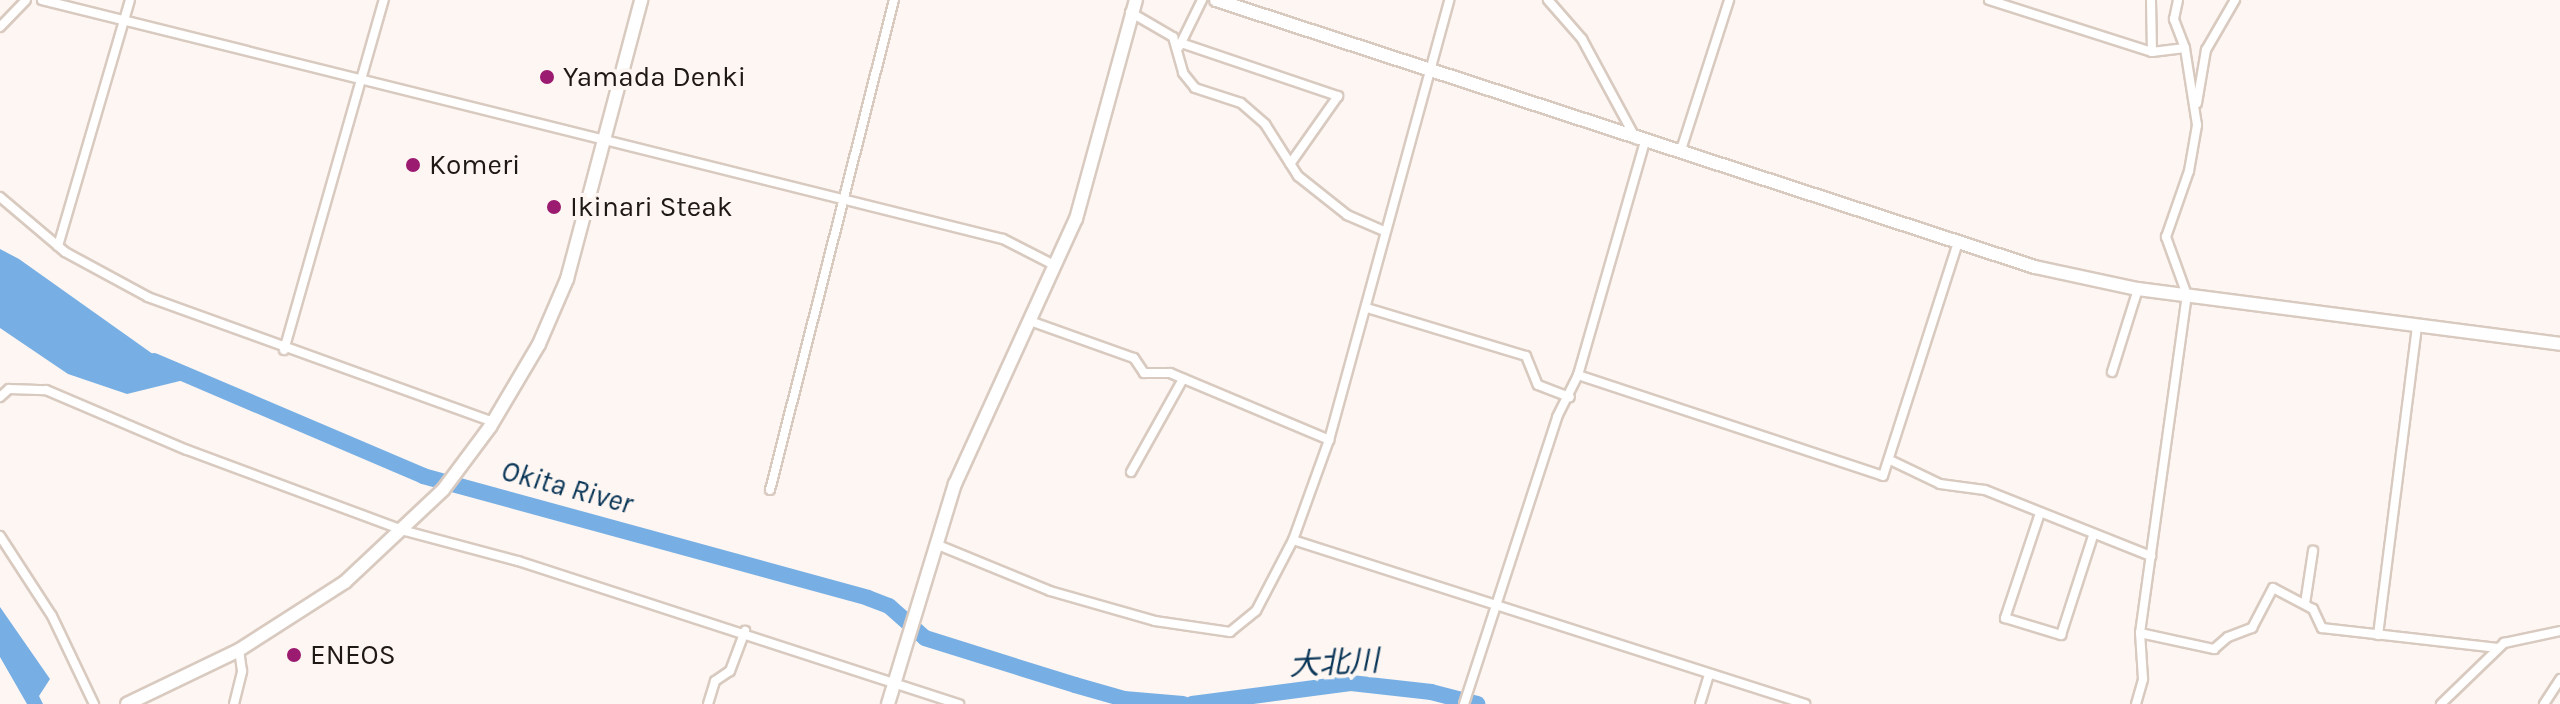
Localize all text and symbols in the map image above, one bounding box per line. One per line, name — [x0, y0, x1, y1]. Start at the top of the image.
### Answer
place label: Yamada Denki — [563, 60, 746, 94]
marker: Yamada Denki — [538, 68, 556, 86]
place label: Komeri — [429, 148, 520, 182]
marker: Komeri — [404, 156, 422, 174]
place label: Ikinari Steak — [570, 190, 732, 224]
marker: Ikinari Steak — [545, 198, 563, 216]
water label: Okita River — [497, 452, 637, 522]
place label: ENEOS — [310, 638, 396, 672]
water label: 大北川 — [1288, 643, 1380, 683]
marker: ENEOS — [285, 646, 303, 664]

